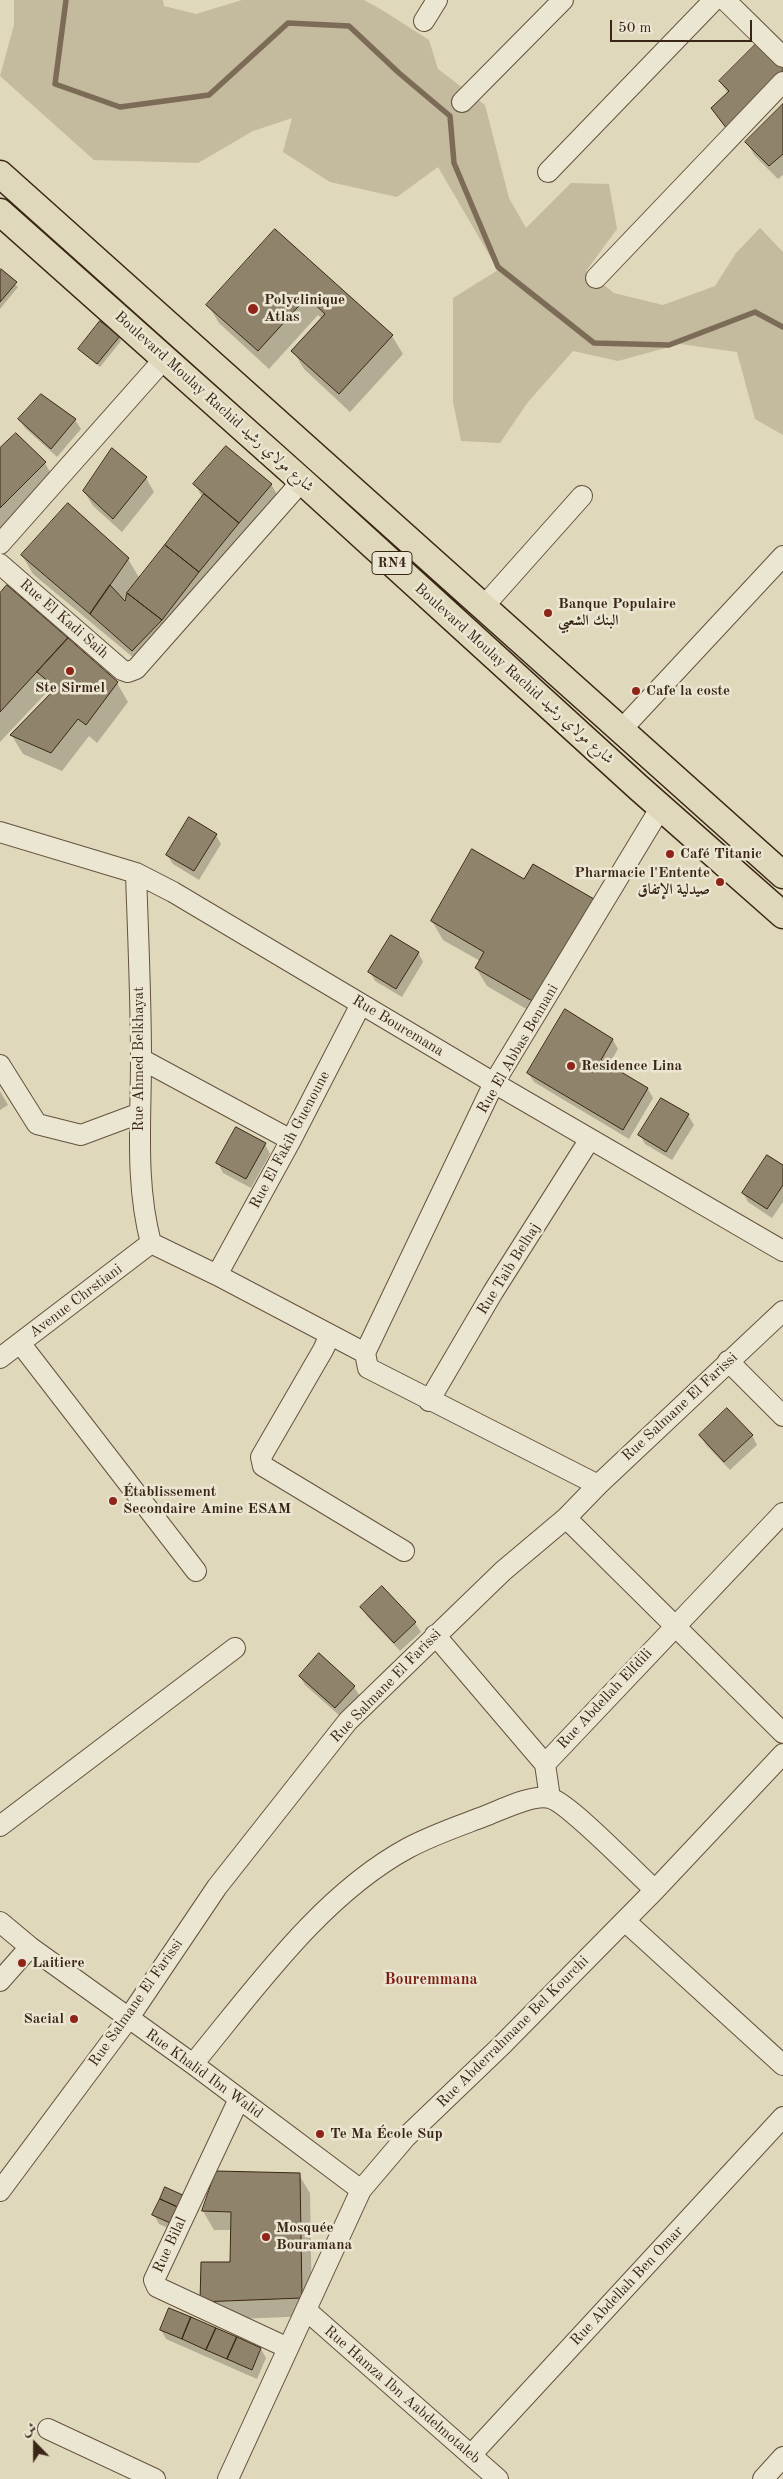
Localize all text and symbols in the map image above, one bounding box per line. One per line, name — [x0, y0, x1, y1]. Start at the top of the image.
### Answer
scale bar — [613, 10, 756, 42]
text: 50 m — [618, 21, 652, 36]
place label: Polyclinique Atlas — [264, 291, 345, 326]
marker: Polyclinique Atlas — [246, 302, 260, 316]
street label: Boulevard Moulay Rachid شارع مولاي رشيد — [111, 308, 317, 496]
road number: RN4 — [372, 552, 412, 574]
street label: Rue El Kadi Saih — [16, 575, 112, 663]
street label: Boulevard Moulay Rachid شارع مولاي رشيد — [411, 580, 617, 768]
place label: Banque Populaire البنك الشعبي — [558, 595, 676, 630]
marker: Banque Populaire البنك الشعبي — [542, 607, 554, 619]
marker: Ste Sirmel — [64, 665, 76, 677]
place label: Ste Sirmel — [35, 679, 105, 697]
place label: Cafe la coste — [646, 682, 730, 700]
marker: Cafe la coste — [630, 685, 642, 697]
place label: Café Titanic — [680, 845, 762, 863]
marker: Café Titanic — [664, 848, 676, 860]
place label: Pharmacie l'Entente صيدلية الإتفاق — [574, 864, 710, 899]
marker: Pharmacie l'Entente صيدلية الإتفاق — [714, 876, 726, 888]
street label: Rue El Abbas Bennani — [474, 981, 562, 1117]
street label: Rue Ahmed Belkhayat — [130, 987, 148, 1131]
street label: Rue Bouremana — [349, 992, 447, 1060]
place label: Residence Lina — [581, 1057, 682, 1075]
marker: Residence Lina — [565, 1060, 577, 1072]
street label: Rue El Fakih Guenoune — [246, 1068, 334, 1212]
street label: Rue Taib Belhaj — [474, 1220, 544, 1318]
street label: Avenue Chrstiani — [26, 1260, 126, 1342]
street label: Rue Salmane El Farissi — [618, 1349, 742, 1465]
place label: Établissement Secondaire Amine ESAM — [123, 1483, 291, 1518]
marker: Établissement Secondaire Amine ESAM — [107, 1495, 119, 1507]
street label: Rue Salmane El Farissi — [327, 1625, 445, 1747]
street label: Rue Abdellah Elfdili — [554, 1645, 656, 1753]
street label: Rue Salmane El Farissi — [85, 1936, 187, 2070]
street label: Rue Abderrahmane Bel Kourchi — [433, 1952, 593, 2112]
place label: Laitiere — [32, 1954, 85, 1972]
marker: Laitiere — [16, 1957, 28, 1969]
district label: Bouremmana — [384, 1970, 478, 1990]
place label: Sacial — [23, 2010, 64, 2028]
marker: Sacial — [68, 2013, 80, 2025]
street label: Rue Khalid Ibn Walid — [142, 2025, 266, 2123]
place label: Te Ma École Sup — [330, 2125, 443, 2143]
marker: Te Ma École Sup — [314, 2128, 326, 2140]
street label: Rue Bilal — [149, 2214, 191, 2276]
place label: Mosquée Bouramana — [276, 2219, 352, 2254]
street label: Rue Abdellah Ben Omar — [567, 2222, 687, 2350]
marker: Mosquée Bouramana — [260, 2231, 272, 2243]
street label: Rue Hamza Ibn Aabdelmotaleb — [320, 2322, 484, 2468]
north arrow — [10, 2419, 60, 2469]
text: ش — [20, 2421, 38, 2439]

